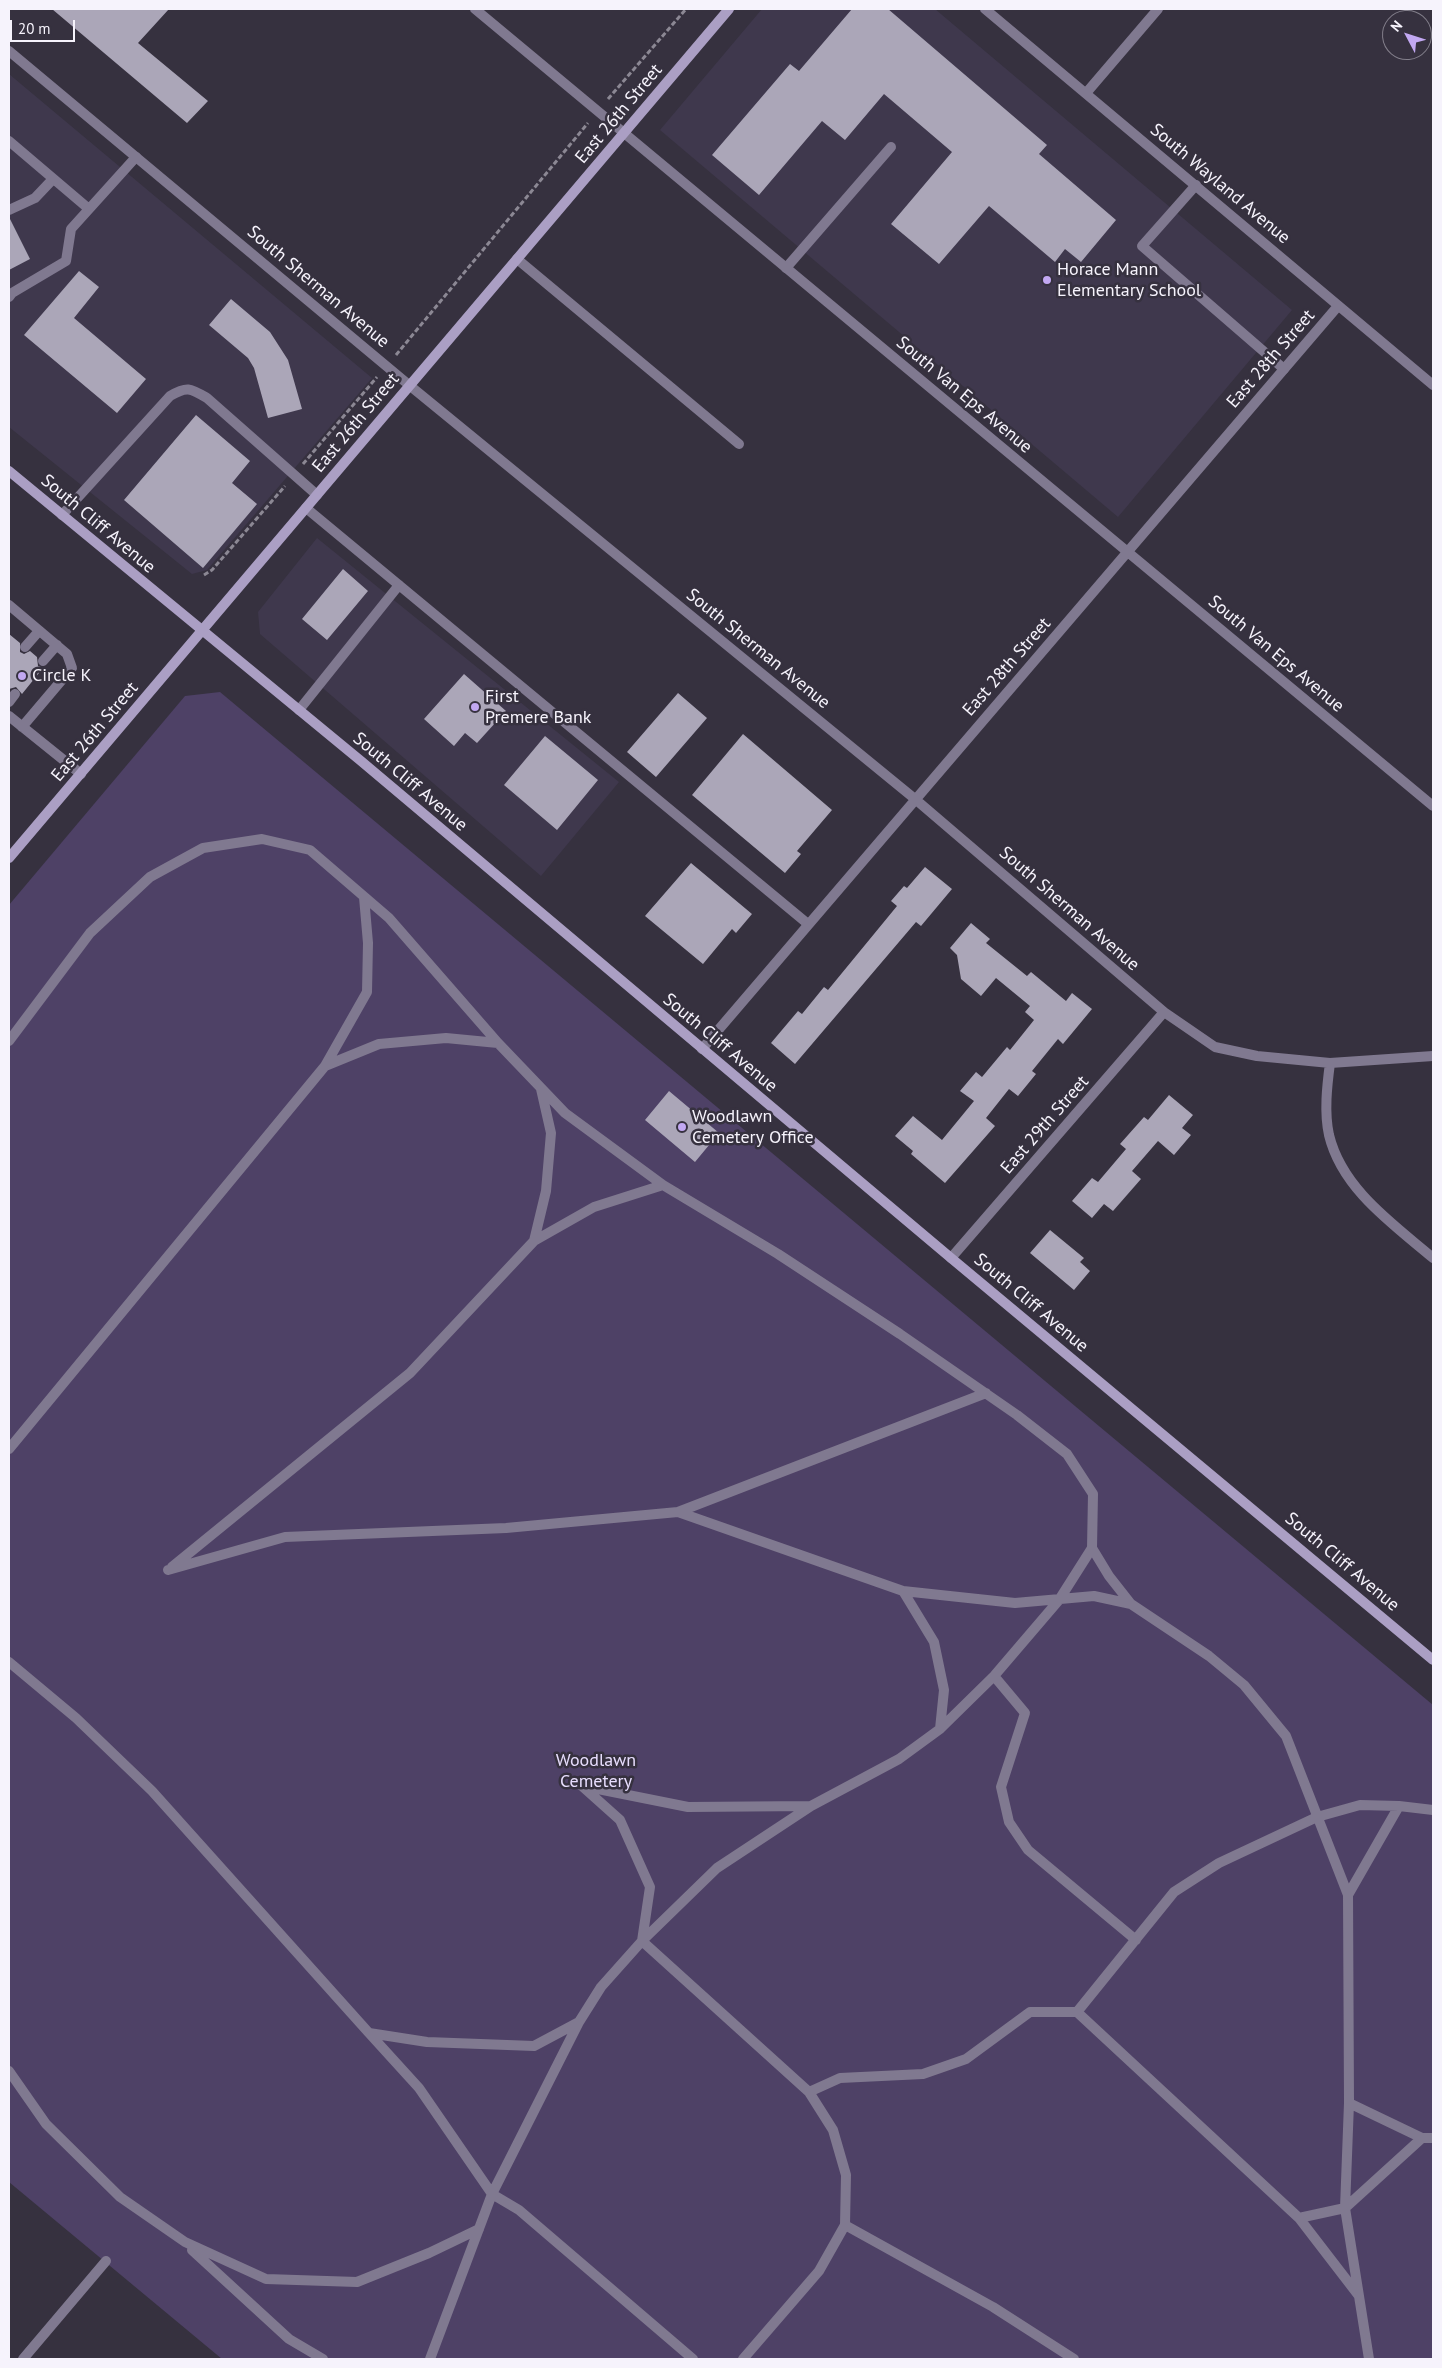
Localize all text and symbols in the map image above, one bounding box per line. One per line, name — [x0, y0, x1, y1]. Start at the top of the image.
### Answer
scale bar — [12, 10, 78, 42]
north arrow — [1382, 10, 1432, 60]
text: N — [1386, 17, 1406, 35]
text: 20 m — [18, 19, 51, 38]
street label: East 26th Street — [571, 60, 667, 168]
street label: South Wayland Avenue — [1146, 119, 1294, 249]
street label: South Sherman Avenue — [243, 221, 393, 353]
place label: Horace Mann Elementary School — [1057, 259, 1201, 302]
marker: Horace Mann Elementary School — [1041, 274, 1053, 286]
street label: East 28th Street — [1222, 305, 1320, 413]
street label: South Van Eps Avenue — [892, 332, 1036, 458]
street label: East 26th Street — [308, 369, 404, 477]
street label: South Cliff Avenue — [36, 470, 160, 578]
street label: South Sherman Avenue — [682, 584, 834, 714]
street label: South Van Eps Avenue — [1204, 591, 1348, 717]
street label: East 28th Street — [958, 613, 1056, 721]
place label: Circle K — [32, 665, 92, 687]
marker: Circle K — [16, 670, 28, 682]
street label: East 26th Street — [47, 678, 143, 786]
place label: First Premere Bank — [485, 686, 591, 729]
marker: First Premere Bank — [469, 701, 481, 713]
street label: South Cliff Avenue — [348, 728, 472, 836]
street label: South Sherman Avenue — [994, 842, 1144, 976]
street label: South Cliff Avenue — [658, 989, 782, 1097]
street label: East 29th Street — [996, 1071, 1094, 1179]
place label: Woodlawn Cemetery Office — [692, 1106, 814, 1148]
marker: Woodlawn Cemetery Office — [676, 1121, 688, 1133]
street label: South Cliff Avenue — [969, 1249, 1093, 1357]
street label: South Cliff Avenue — [1280, 1508, 1404, 1616]
park label: Woodlawn Cemetery — [556, 1750, 636, 1792]

